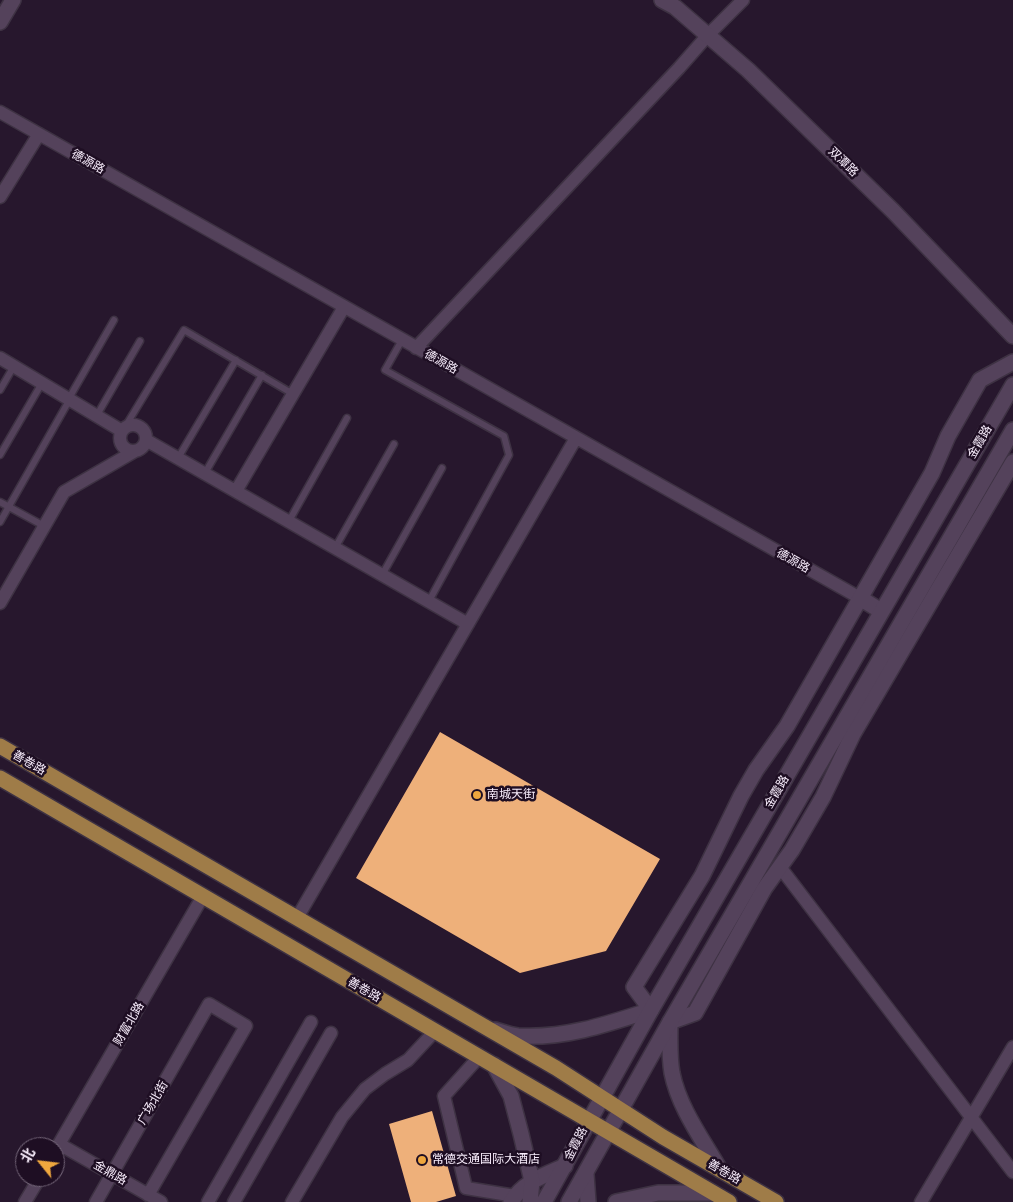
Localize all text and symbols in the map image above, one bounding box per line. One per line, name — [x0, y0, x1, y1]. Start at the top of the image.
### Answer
street label: 双潭路 — [825, 144, 861, 180]
street label: 德源路 — [69, 147, 107, 177]
street label: 德源路 — [422, 347, 460, 377]
street label: 金霞路 — [965, 423, 995, 461]
street label: 德源路 — [774, 546, 812, 576]
street label: 善卷路 — [10, 748, 48, 778]
street label: 金霞路 — [762, 773, 792, 811]
place label: 南城天街 — [487, 788, 535, 802]
marker: 南城天街 — [471, 789, 483, 801]
street label: 善卷路 — [345, 975, 383, 1005]
street label: 财富北路 — [111, 1000, 147, 1048]
street label: 广场北街 — [135, 1079, 171, 1127]
street label: 金霞路 — [561, 1125, 591, 1163]
north arrow — [15, 1137, 65, 1187]
text: 北 — [16, 1144, 39, 1166]
place label: 常德交通国际大酒店 — [432, 1153, 540, 1167]
marker: 常德交通国际大酒店 — [416, 1154, 428, 1166]
street label: 善卷路 — [705, 1157, 743, 1187]
street label: 金鼎路 — [91, 1158, 129, 1188]

